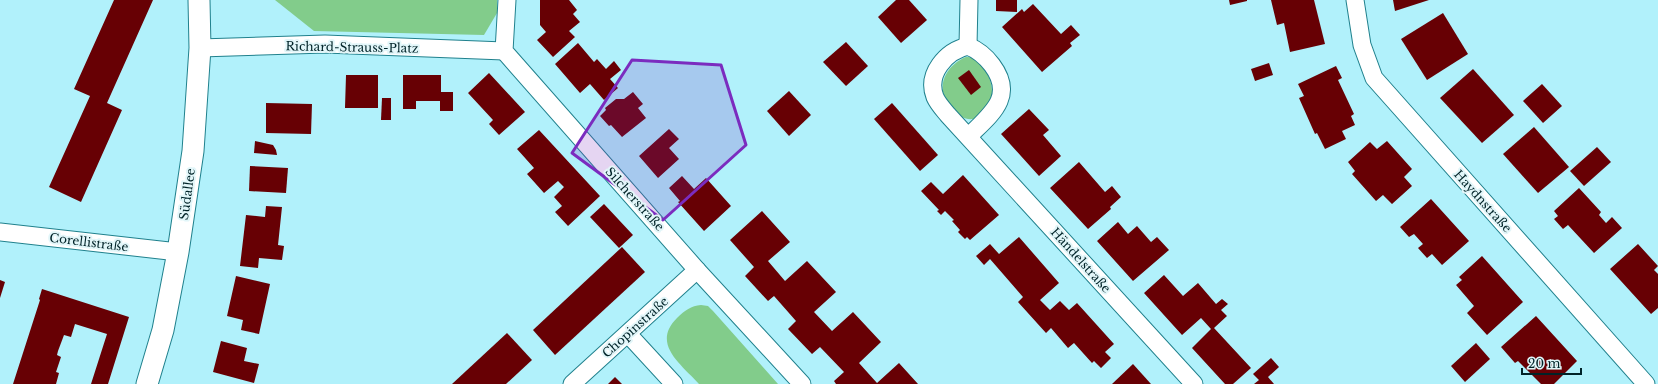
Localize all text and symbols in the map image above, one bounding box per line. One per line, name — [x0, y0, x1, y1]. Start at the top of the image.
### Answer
street label: Richard-Strauss-Platz — [285, 38, 419, 56]
street label: Silcherstraße — [603, 164, 668, 234]
street label: Südallee — [176, 167, 198, 221]
street label: Haydnstraße — [1451, 167, 1515, 235]
street label: Händelstraße — [1048, 224, 1114, 296]
street label: Corellistraße — [49, 230, 129, 254]
street label: Chopinstraße — [599, 293, 671, 361]
scale bar — [1522, 350, 1581, 376]
text: 20 m — [1528, 356, 1560, 371]

